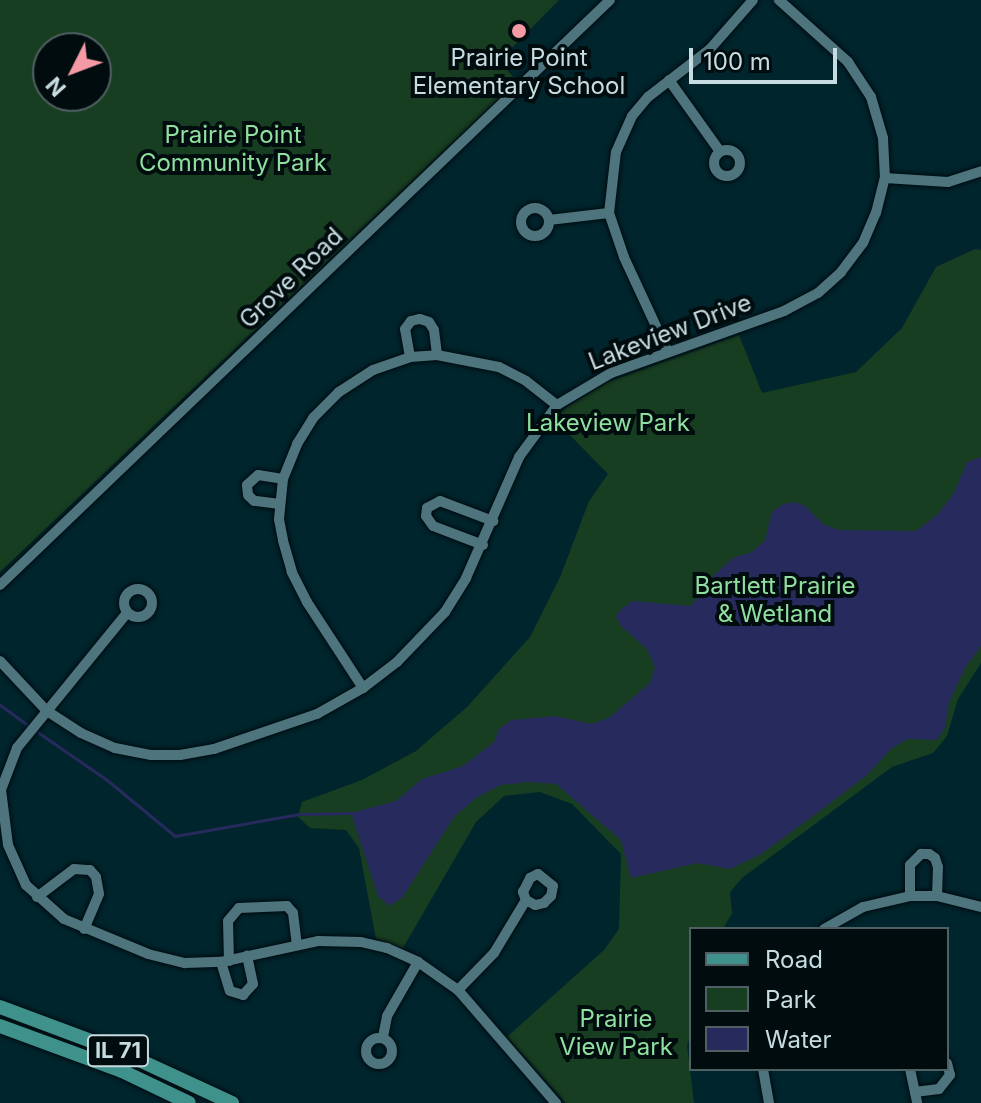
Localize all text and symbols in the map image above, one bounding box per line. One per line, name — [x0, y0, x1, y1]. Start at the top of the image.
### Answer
marker: Prairie Point Elementary School — [510, 22, 528, 40]
north arrow — [32, 32, 112, 112]
scale bar — [693, 32, 841, 82]
place label: Prairie Point Elementary School — [413, 44, 625, 100]
text: 100 m — [703, 47, 771, 76]
text: N — [40, 72, 71, 102]
park label: Prairie Point Community Park — [139, 121, 327, 177]
street label: Grove Road — [233, 222, 349, 334]
street label: Lakeview Drive — [585, 288, 755, 376]
park label: Lakeview Park — [526, 409, 690, 437]
park label: Bartlett Prairie & Wetland — [695, 572, 855, 628]
legend — [689, 927, 949, 1071]
text: Road — [765, 945, 823, 974]
text: Park — [765, 985, 816, 1014]
park label: Prairie View Park — [559, 1005, 673, 1061]
text: Water — [765, 1025, 832, 1054]
road number: IL 71 — [86, 1033, 150, 1069]

